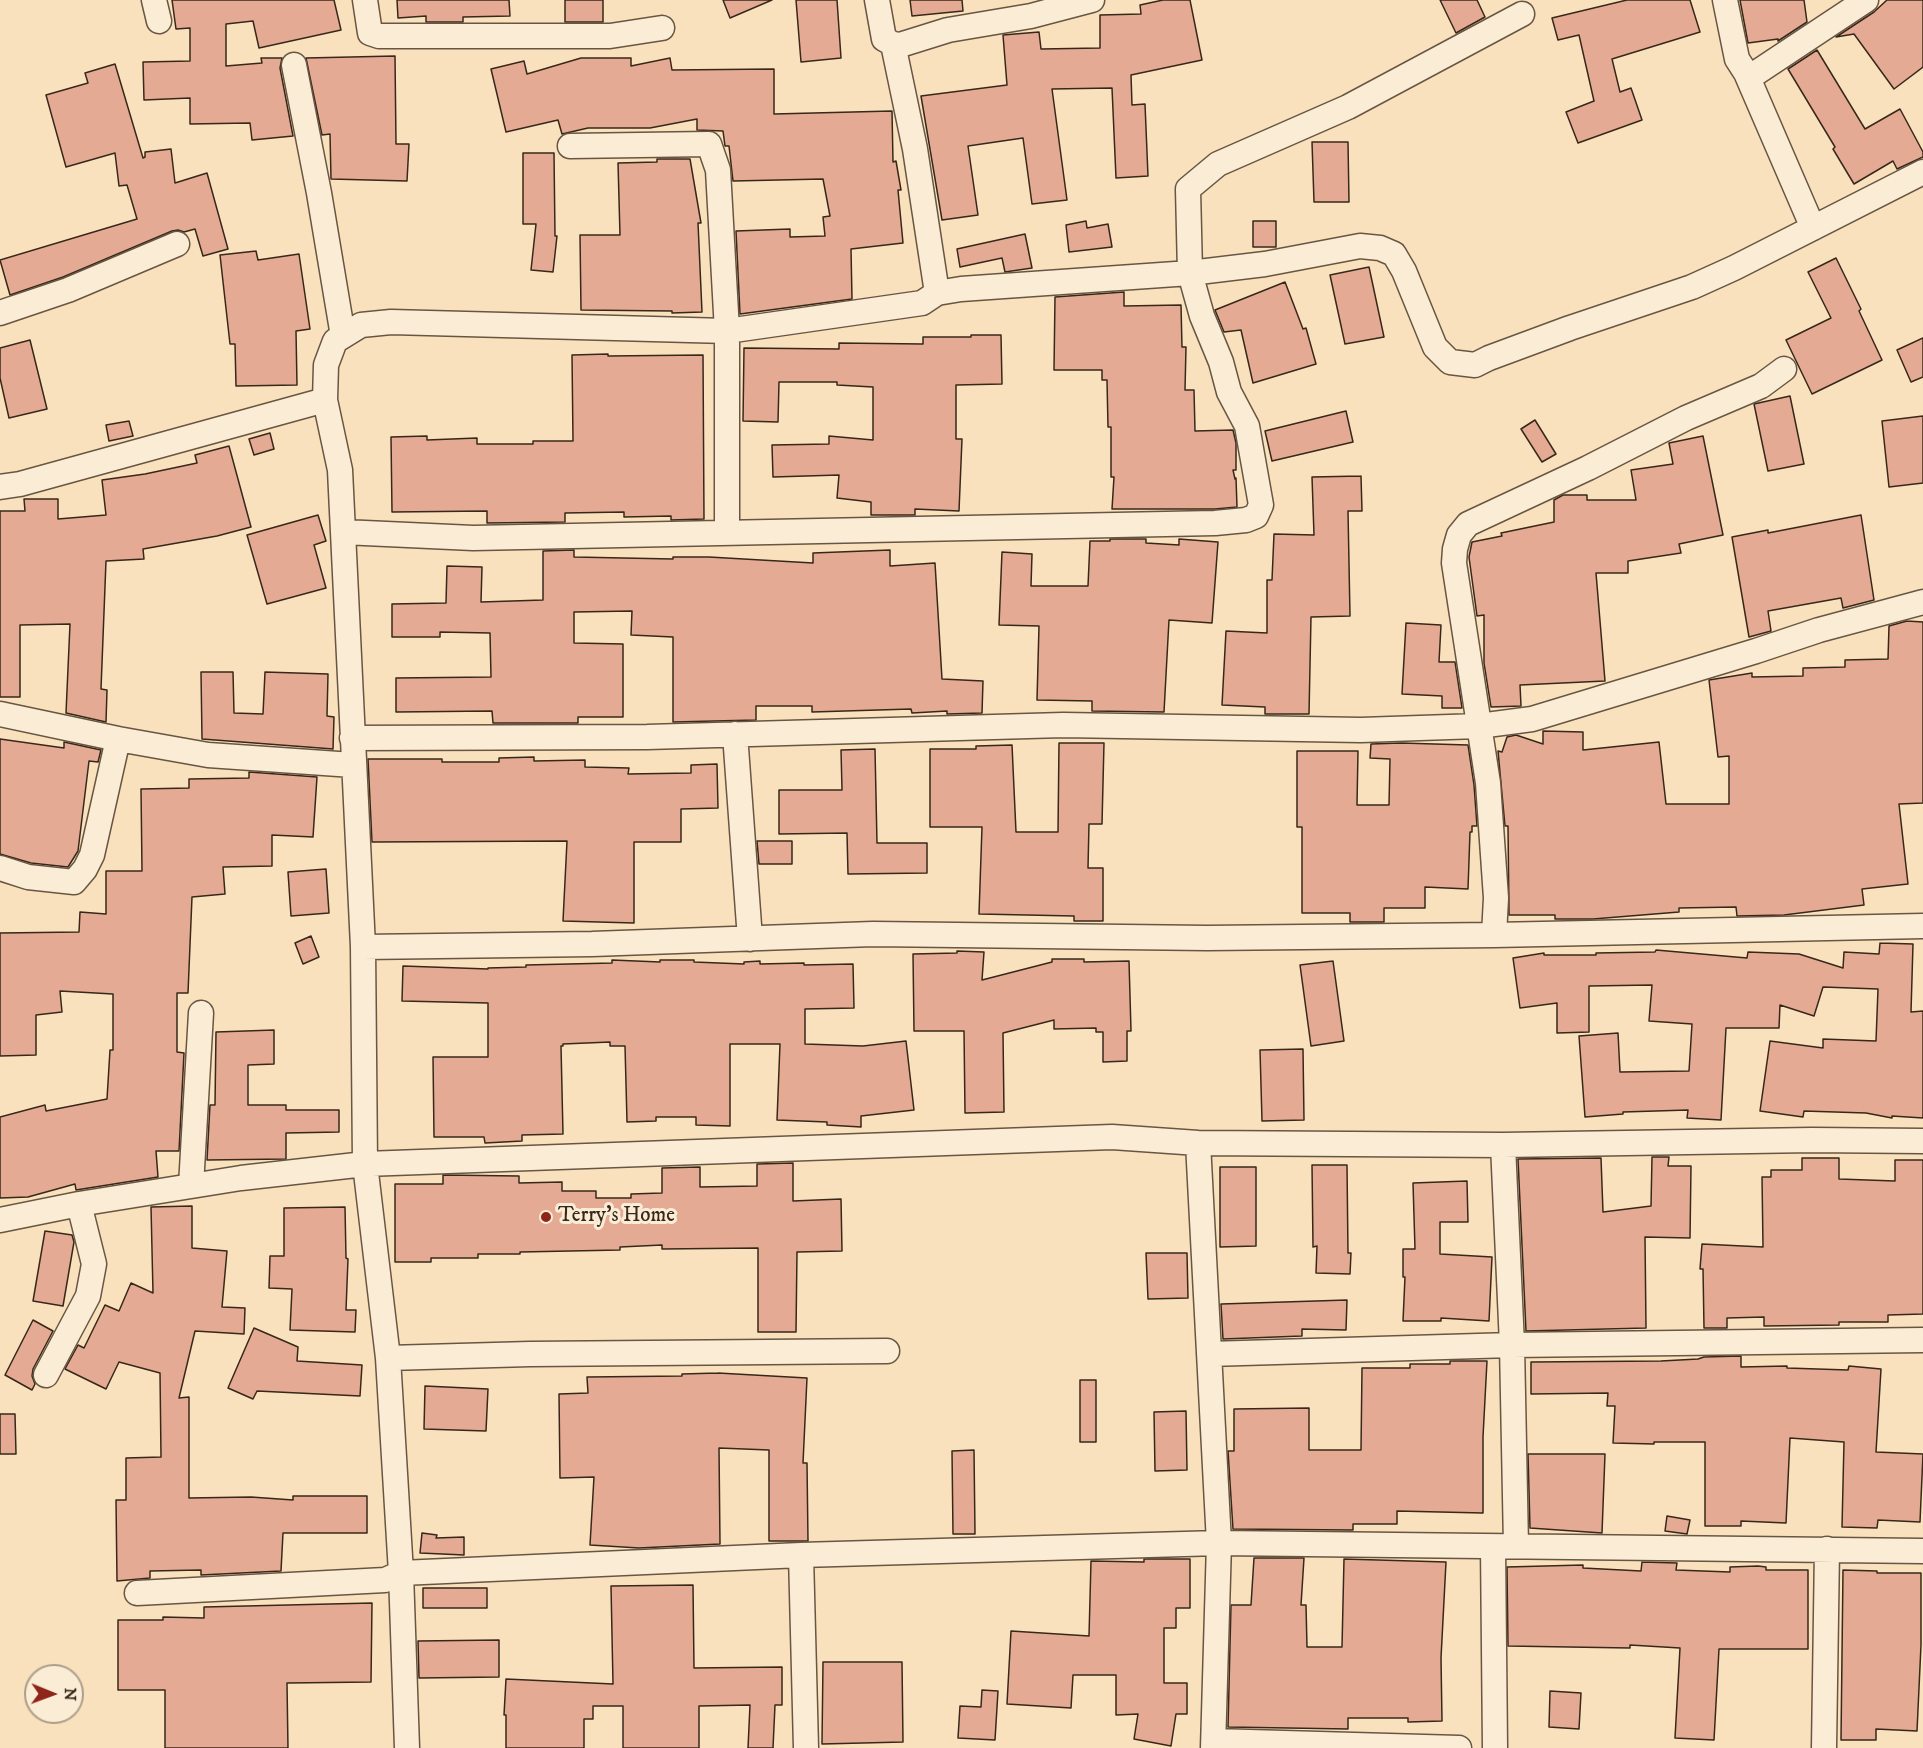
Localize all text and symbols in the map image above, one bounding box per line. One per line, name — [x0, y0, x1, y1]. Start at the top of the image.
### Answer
place label: Terry's Home — [558, 1204, 675, 1230]
marker: Terry's Home — [539, 1210, 553, 1224]
north arrow — [24, 1664, 84, 1724]
text: N — [60, 1688, 80, 1701]

